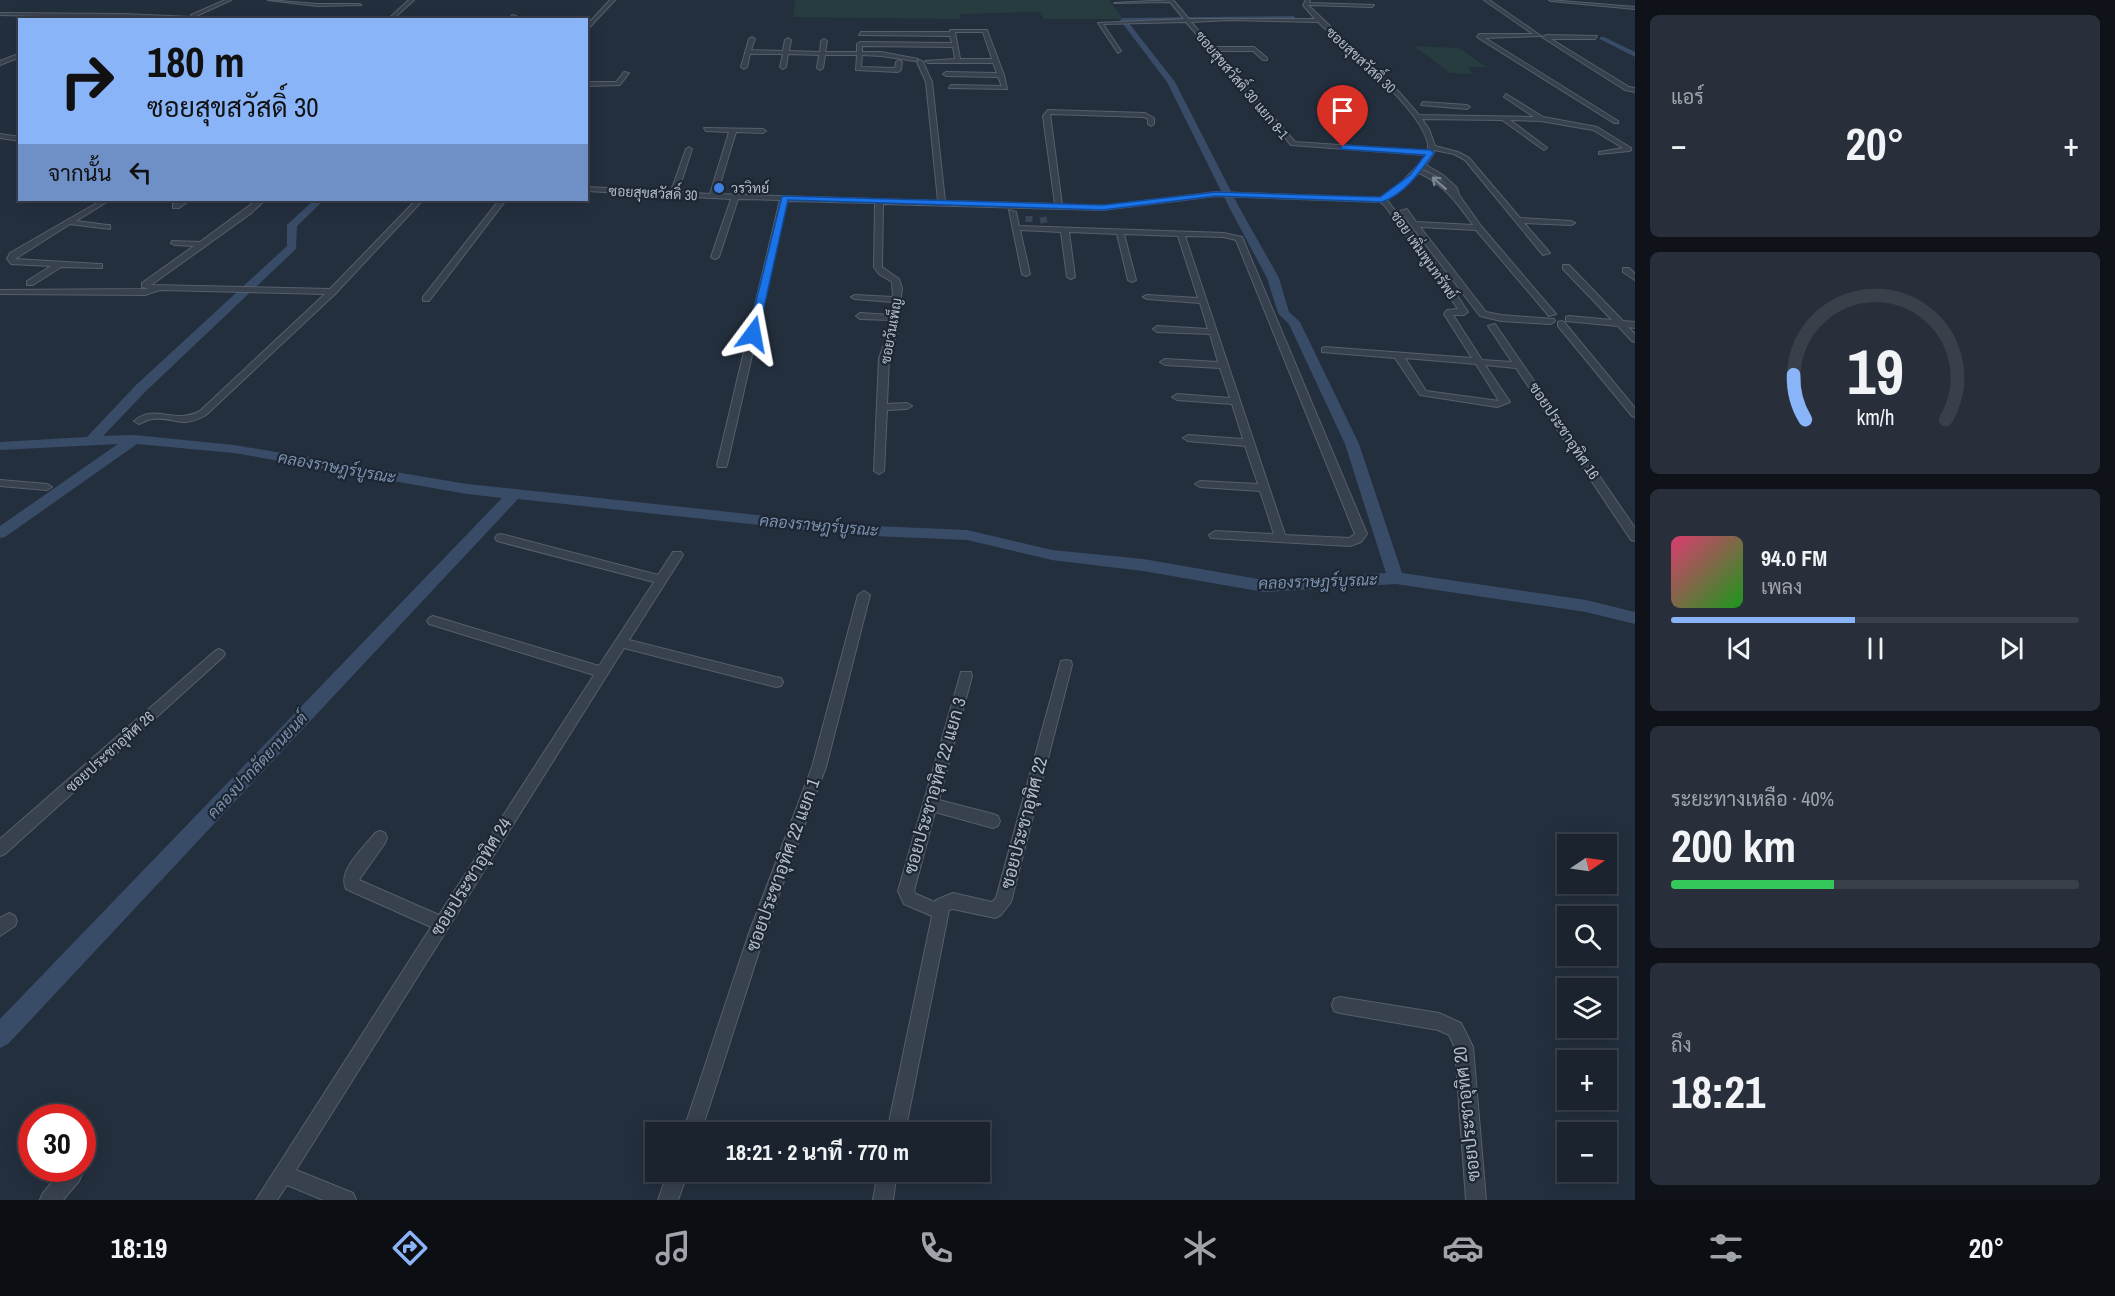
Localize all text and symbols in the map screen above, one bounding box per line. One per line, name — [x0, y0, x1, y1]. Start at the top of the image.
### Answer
street label: ซอยสุขสวัสดิ์ 30 — [1322, 21, 1402, 98]
street label: ซอยสุขสวัสดิ์ 30 แยก 8-1 — [1191, 25, 1296, 144]
text: 180 m — [147, 34, 245, 90]
icon: right — [48, 42, 126, 120]
text: แอร์ — [1671, 83, 1704, 110]
pin — [1317, 85, 1368, 147]
text: ซอยสุขสวัสดิ์ 30 — [147, 89, 319, 125]
icon: arrive — [1326, 94, 1359, 127]
text: 20° — [1845, 113, 1905, 174]
text: − — [1671, 122, 1687, 166]
text: + — [2063, 122, 2079, 166]
icon: left — [124, 156, 157, 189]
text: จากนั้น — [48, 158, 112, 188]
one-way arrow — [1432, 176, 1447, 190]
street label: ซอยสุขสวัสดิ์ 30 — [608, 178, 698, 205]
place label: วรวิทย์ — [731, 179, 769, 197]
marker: วรวิทย์ — [712, 181, 726, 195]
street label: ซอย เพิ่มพูนทรัพย์ — [1386, 206, 1463, 303]
street label: ซอยวันเพ็ญ — [876, 296, 906, 366]
position arrow — [721, 302, 785, 366]
text: 19 — [1847, 329, 1903, 413]
street label: ซอยประชาอุทิศ 16 — [1523, 378, 1605, 484]
text: km/h — [1856, 403, 1894, 432]
water label: คลองราษฎร์บูรณะ — [276, 445, 398, 489]
water label: คลองราษฎร์บูรณะ — [758, 508, 880, 542]
text: 94.0 FM — [1761, 543, 1827, 573]
water label: คลองราษฎร์บูรณะ — [1258, 567, 1379, 595]
text: เพลง — [1761, 573, 1802, 600]
icon: previous — [1723, 632, 1756, 665]
icon: pause — [1859, 632, 1892, 665]
icon: next — [1995, 632, 2028, 665]
street label: ซอยประชาอุทิศ 22 แยก 3 — [897, 694, 972, 877]
water label: คลองปากลัดยานยนต์ — [201, 705, 313, 823]
street label: ซอยประชาอุทิศ 26 — [61, 706, 159, 798]
street label: ซอยประชาอุทิศ 22 — [994, 754, 1053, 892]
street label: ซอยประชาอุทิศ 22 แยก 1 — [739, 774, 826, 955]
text: ระยะทางเหลือ · 40% — [1671, 785, 1834, 812]
street label: ซอยประชาอุทิศ 24 — [424, 813, 517, 941]
text: 200 km — [1671, 815, 1796, 876]
north arrow — [1557, 834, 1617, 894]
map controls — [1557, 834, 1617, 1182]
button: search — [1557, 906, 1617, 966]
button: layers — [1557, 978, 1617, 1038]
text: ถึง — [1671, 1031, 1692, 1058]
street label: ซอยประชาอุทิศ 20 — [1447, 1045, 1486, 1183]
button: + — [1557, 1050, 1617, 1110]
text: 18:21 — [1671, 1061, 1765, 1122]
speed limit sign: 30 — [18, 1104, 96, 1182]
button: − — [1557, 1122, 1617, 1182]
text: 18:21 · 2 นาที · 770 m — [726, 1137, 909, 1167]
icon: directions — [389, 1227, 431, 1269]
icon: music — [652, 1227, 694, 1269]
icon: phone — [915, 1227, 957, 1269]
icon: climate — [1179, 1227, 1221, 1269]
icon: car — [1442, 1227, 1484, 1269]
icon: filters — [1705, 1227, 1747, 1269]
text: 18:19 — [111, 1230, 167, 1266]
text: 20° — [1969, 1230, 2004, 1266]

